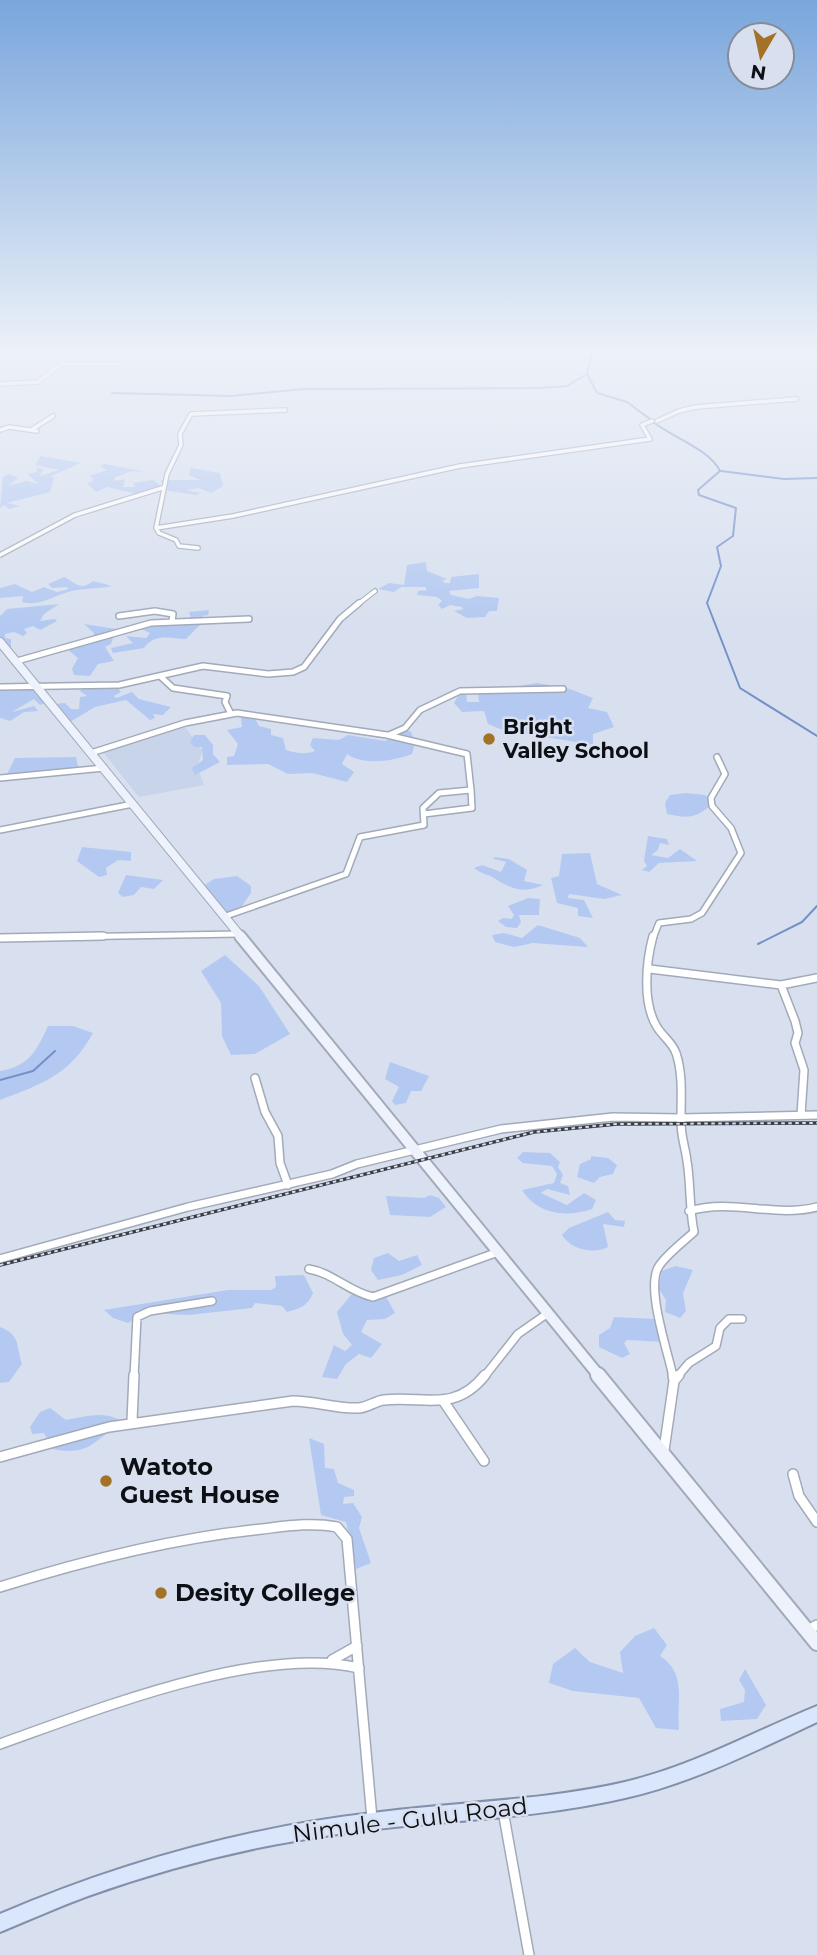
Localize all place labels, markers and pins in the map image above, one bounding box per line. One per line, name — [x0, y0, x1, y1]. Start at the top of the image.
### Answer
place label: Bright Valley School — [502, 714, 649, 763]
marker: Bright Valley School — [481, 731, 497, 747]
place label: Watoto Guest House — [120, 1452, 280, 1509]
marker: Watoto Guest House — [98, 1473, 114, 1489]
place label: Desity College — [175, 1578, 355, 1607]
marker: Desity College — [153, 1585, 169, 1601]

